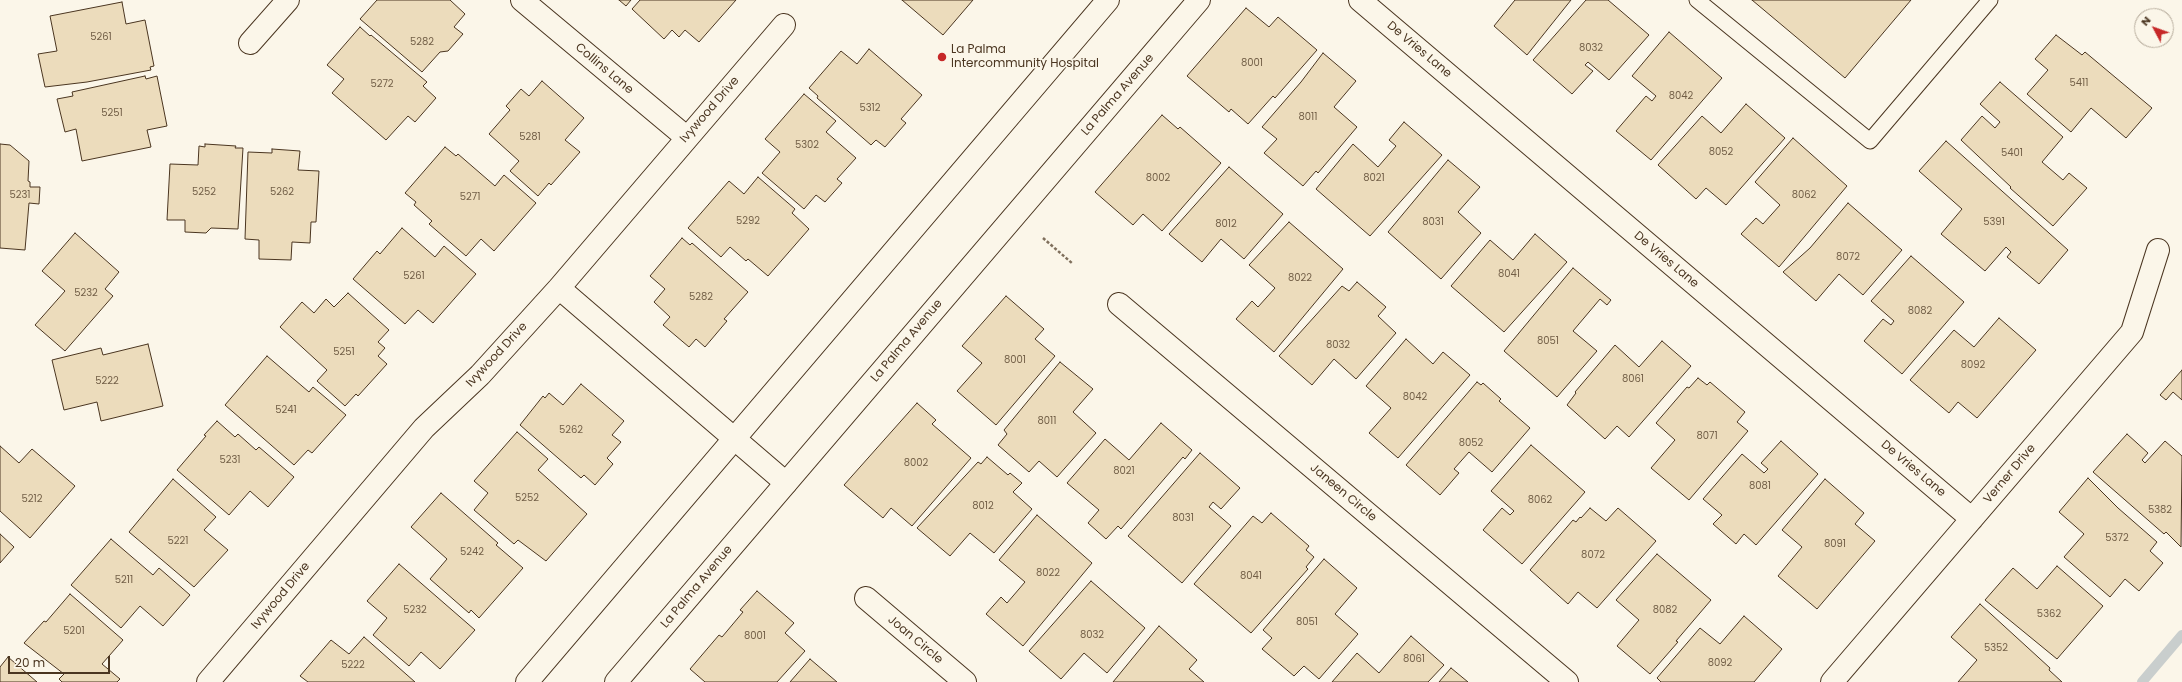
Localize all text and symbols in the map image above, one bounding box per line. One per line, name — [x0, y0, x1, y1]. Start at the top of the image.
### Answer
north arrow — [2134, 8, 2174, 48]
text: N — [2137, 12, 2154, 29]
street label: De Vries Lane — [1384, 19, 1454, 81]
house number: 5261 — [90, 31, 112, 43]
house number: 5282 — [410, 36, 434, 48]
street label: Collins Lane — [572, 41, 636, 97]
house number: 8032 — [1579, 42, 1603, 54]
place label: La Palma Intercommunity Hospital — [951, 43, 1099, 71]
marker: La Palma Intercommunity Hospital — [936, 51, 948, 63]
street label: La Palma Avenue — [1079, 51, 1157, 139]
house number: 8001 — [1241, 57, 1263, 69]
street label: Ivywood Drive — [677, 74, 743, 146]
house number: 5411 — [2070, 77, 2088, 89]
house number: 5272 — [370, 78, 394, 90]
house number: 8042 — [1669, 90, 1693, 102]
house number: 5312 — [859, 102, 881, 114]
house number: 5251 — [101, 107, 123, 119]
house number: 8011 — [1299, 111, 1317, 123]
house number: 5281 — [519, 131, 541, 143]
house number: 5302 — [795, 139, 819, 151]
house number: 8052 — [1709, 146, 1733, 158]
house number: 5401 — [2001, 147, 2023, 159]
house number: 8002 — [1146, 172, 1170, 184]
house number: 8021 — [1363, 172, 1385, 184]
house number: 5252 — [192, 186, 216, 198]
house number: 5262 — [270, 186, 294, 198]
house number: 5231 — [9, 189, 31, 201]
house number: 8062 — [1792, 189, 1816, 201]
house number: 5271 — [460, 191, 480, 203]
house number: 5292 — [736, 215, 760, 227]
house number: 8031 — [1422, 216, 1444, 228]
house number: 5391 — [1983, 216, 2005, 228]
house number: 8012 — [1215, 218, 1237, 230]
street label: De Vries Lane — [1631, 229, 1701, 291]
house number: 8072 — [1836, 251, 1860, 263]
house number: 8041 — [1498, 268, 1520, 280]
house number: 5261 — [403, 270, 425, 282]
house number: 8022 — [1288, 272, 1312, 284]
house number: 5232 — [74, 287, 98, 299]
house number: 5282 — [689, 291, 713, 303]
street label: La Palma Avenue — [868, 297, 946, 385]
house number: 8082 — [1908, 305, 1932, 317]
street label: Ivywood Drive — [463, 320, 531, 390]
house number: 8051 — [1537, 335, 1559, 347]
house number: 8032 — [1326, 339, 1350, 351]
house number: 5251 — [333, 346, 355, 358]
house number: 8001 — [1004, 354, 1026, 366]
house number: 8092 — [1961, 359, 1985, 371]
house number: 8061 — [1622, 373, 1644, 385]
house number: 5222 — [95, 375, 119, 387]
house number: 8042 — [1403, 391, 1427, 403]
house number: 5241 — [275, 404, 297, 416]
house number: 8011 — [1038, 415, 1056, 427]
house number: 5262 — [559, 424, 583, 436]
house number: 8071 — [1696, 430, 1718, 442]
house number: 8052 — [1459, 437, 1483, 449]
street label: De Vries Lane — [1878, 438, 1948, 500]
street label: Verner Drive — [1981, 441, 2039, 507]
house number: 5231 — [219, 454, 241, 466]
house number: 8002 — [904, 457, 928, 469]
street label: Janeen Circle — [1307, 461, 1379, 525]
house number: 8021 — [1113, 465, 1135, 477]
house number: 8081 — [1749, 480, 1771, 492]
house number: 5252 — [515, 492, 539, 504]
house number: 5212 — [22, 493, 42, 505]
house number: 8062 — [1528, 494, 1552, 506]
house number: 8012 — [972, 500, 994, 512]
house number: 5382 — [2148, 504, 2172, 516]
house number: 8031 — [1172, 512, 1194, 524]
house number: 5372 — [2105, 532, 2129, 544]
house number: 5221 — [168, 535, 188, 547]
house number: 8091 — [1824, 538, 1846, 550]
street label: La Palma Avenue — [658, 543, 736, 631]
house number: 5242 — [460, 546, 484, 558]
house number: 8072 — [1581, 549, 1605, 561]
street label: Ivywood Drive — [249, 560, 313, 632]
house number: 8022 — [1036, 567, 1060, 579]
house number: 8041 — [1240, 570, 1262, 582]
house number: 5211 — [115, 574, 133, 586]
house number: 5232 — [403, 604, 427, 616]
house number: 8082 — [1653, 604, 1677, 616]
house number: 5362 — [2037, 608, 2061, 620]
street label: Joan Circle — [885, 613, 945, 667]
house number: 8051 — [1296, 616, 1318, 628]
house number: 5201 — [63, 625, 85, 637]
house number: 8032 — [1080, 629, 1104, 641]
house number: 8001 — [744, 630, 766, 642]
house number: 5352 — [1984, 642, 2008, 654]
scale bar — [10, 648, 112, 674]
house number: 8061 — [1403, 653, 1425, 665]
text: 20 m — [15, 654, 45, 671]
house number: 8092 — [1708, 657, 1732, 669]
house number: 5222 — [341, 659, 365, 671]

